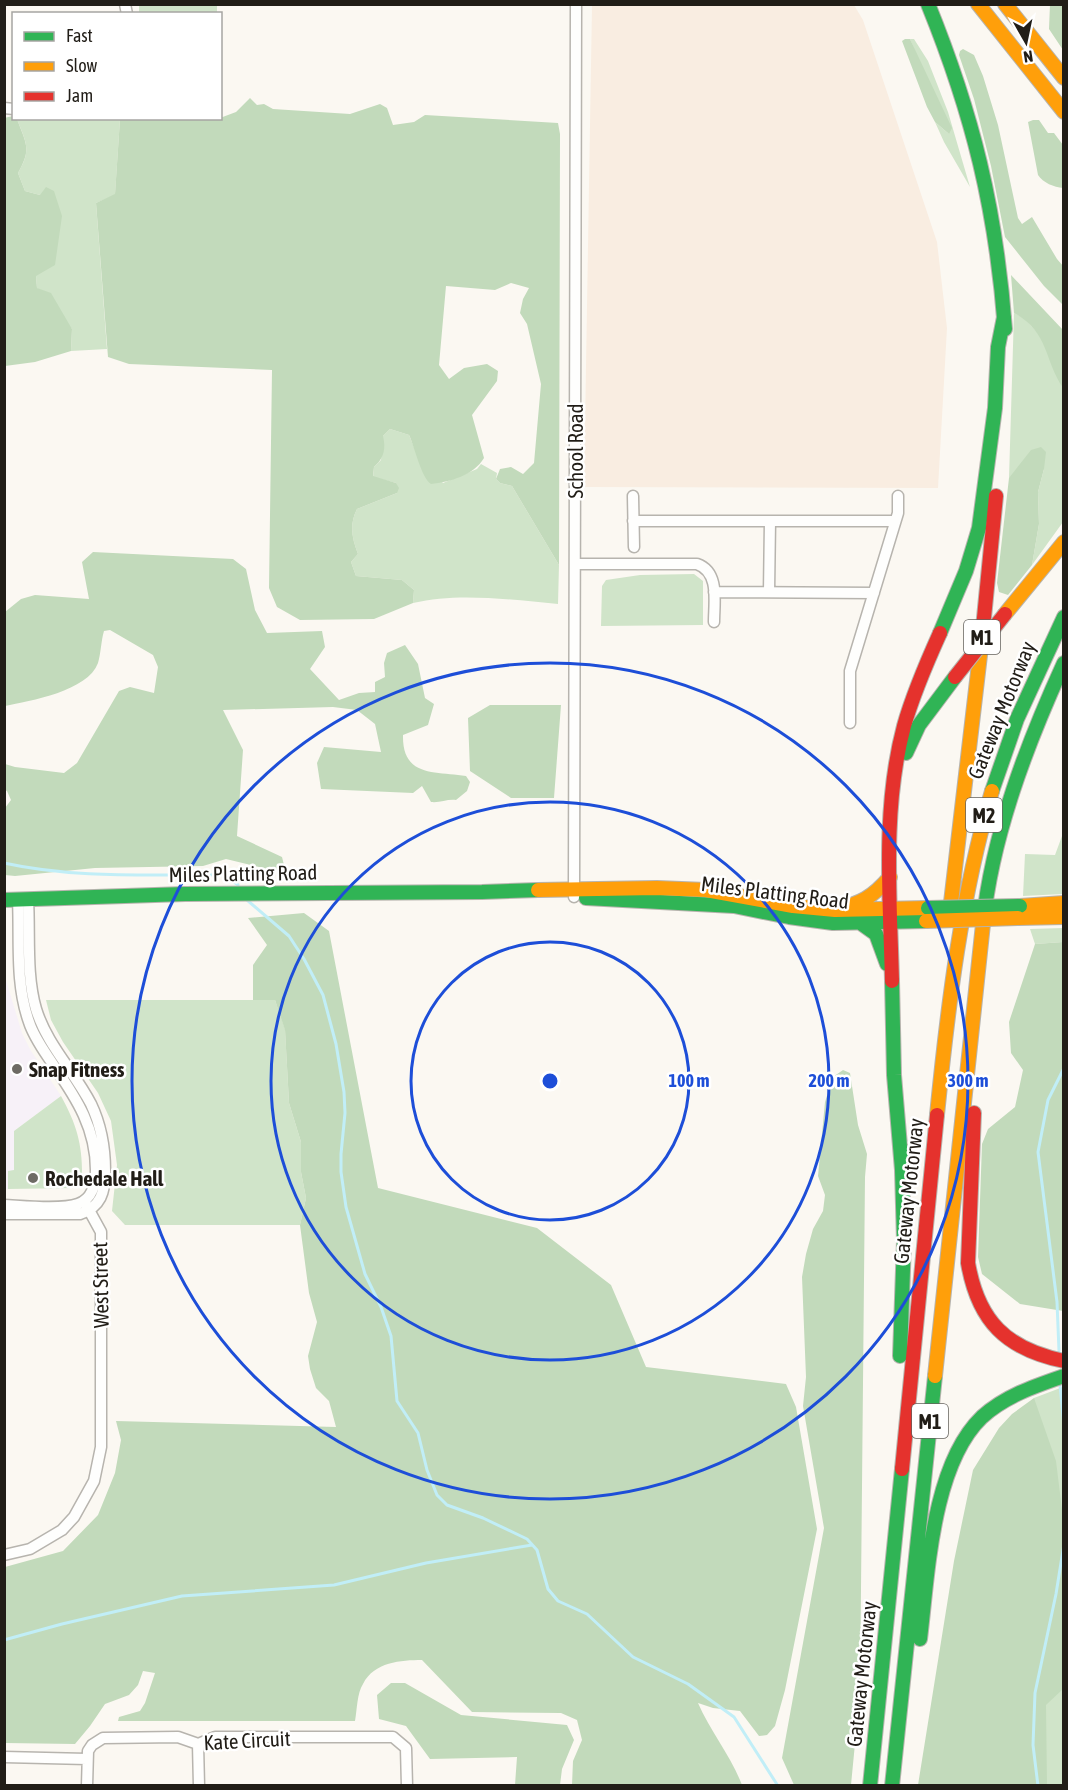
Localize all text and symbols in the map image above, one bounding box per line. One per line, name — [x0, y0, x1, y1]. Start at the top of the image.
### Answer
legend — [12, 12, 222, 120]
north arrow — [996, 12, 1056, 72]
text: Fast — [66, 25, 93, 46]
text: N — [1022, 47, 1034, 66]
text: Slow — [66, 55, 97, 76]
text: Jam — [66, 85, 93, 106]
street label: School Road — [563, 403, 587, 499]
road number: M1 — [964, 620, 1000, 654]
street label: Gateway Motorway — [962, 637, 1040, 782]
road number: M2 — [966, 798, 1002, 832]
street label: Miles Platting Road — [168, 860, 318, 886]
street label: Miles Platting Road — [700, 871, 850, 913]
place label: Snap Fitness — [29, 1057, 125, 1081]
marker: Snap Fitness — [10, 1062, 24, 1076]
text: 100 m — [669, 1070, 709, 1091]
text: 200 m — [809, 1070, 849, 1091]
text: 300 m — [948, 1070, 988, 1091]
centre of rings — [540, 1071, 560, 1091]
street label: Gateway Motorway — [888, 1117, 928, 1265]
place label: Rochedale Hall — [45, 1166, 164, 1190]
marker: Rochedale Hall — [26, 1171, 40, 1185]
street label: West Street — [87, 1242, 113, 1328]
road number: M1 — [912, 1404, 948, 1438]
street label: Gateway Motorway — [841, 1600, 881, 1748]
street label: Kate Circuit — [203, 1726, 291, 1754]

